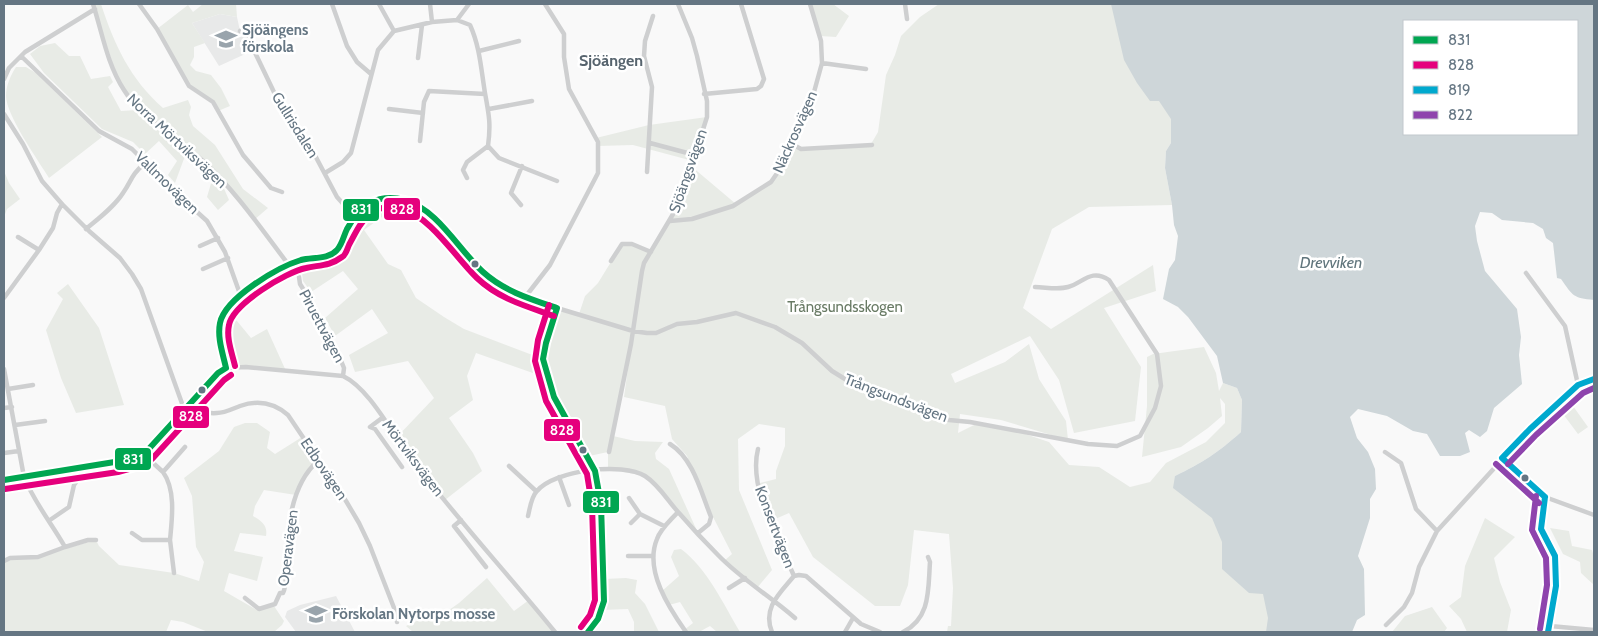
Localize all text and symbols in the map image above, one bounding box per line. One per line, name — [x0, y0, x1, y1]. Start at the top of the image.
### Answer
legend — [1403, 20, 1578, 135]
place label: Sjöängens förskola — [242, 21, 308, 56]
school or university icon: Sjöängens förskola — [213, 26, 239, 52]
text: 831 — [1448, 31, 1470, 49]
district label: Sjöängen — [579, 51, 643, 70]
text: 828 — [1448, 56, 1474, 74]
text: 819 — [1448, 81, 1471, 99]
street label: Näckrosvägen — [769, 88, 821, 176]
street label: Gullrisdalen — [268, 89, 322, 161]
street label: Norra Mörtviksvägen — [123, 90, 231, 192]
text: 822 — [1448, 106, 1473, 124]
street label: Sjöängsvägen — [665, 127, 711, 215]
street label: Vallmovägen — [131, 148, 203, 218]
line badge: 828 — [383, 197, 421, 221]
line badge: 831 — [342, 198, 380, 222]
text: 831 — [350, 200, 372, 218]
text: 828 — [390, 200, 414, 218]
water label: Drevviken — [1300, 253, 1362, 272]
unlabelled marker — [470, 259, 480, 269]
street label: Piruettvägen — [295, 286, 349, 366]
park label: Trångsundsskogen — [787, 298, 903, 316]
street label: Trångsundsvägen — [842, 370, 950, 426]
unlabelled marker — [197, 385, 207, 395]
line badge: 828 — [172, 405, 210, 429]
text: 828 — [179, 407, 203, 425]
street label: Mörtviksvägen — [378, 416, 448, 500]
line badge: 828 — [543, 418, 581, 442]
text: 828 — [550, 421, 574, 439]
street label: Edbovägen — [297, 435, 351, 503]
unlabelled marker — [578, 445, 588, 455]
line badge: 831 — [114, 447, 152, 471]
text: 831 — [122, 450, 144, 468]
unlabelled marker — [1520, 473, 1530, 483]
street label: Konsertvägen — [751, 483, 799, 571]
line badge: 831 — [582, 490, 620, 514]
text: 831 — [590, 493, 612, 511]
street label: Operavägen — [274, 509, 302, 587]
school or university icon: Förskolan Nytorps mosse — [303, 601, 329, 627]
place label: Förskolan Nytorps mosse — [332, 605, 496, 623]

